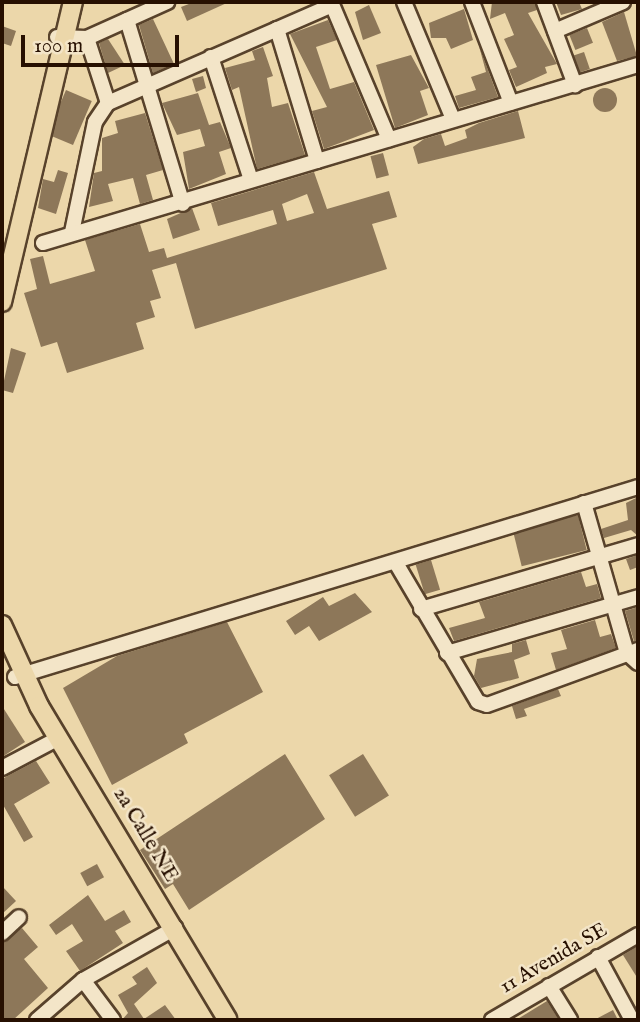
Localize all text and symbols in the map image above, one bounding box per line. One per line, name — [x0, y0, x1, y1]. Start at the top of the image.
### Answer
scale bar — [24, 21, 182, 65]
text: 100 m — [34, 33, 83, 60]
street label: 2a Calle NE — [107, 783, 183, 887]
street label: 11 Avenida SE — [496, 918, 612, 1000]

